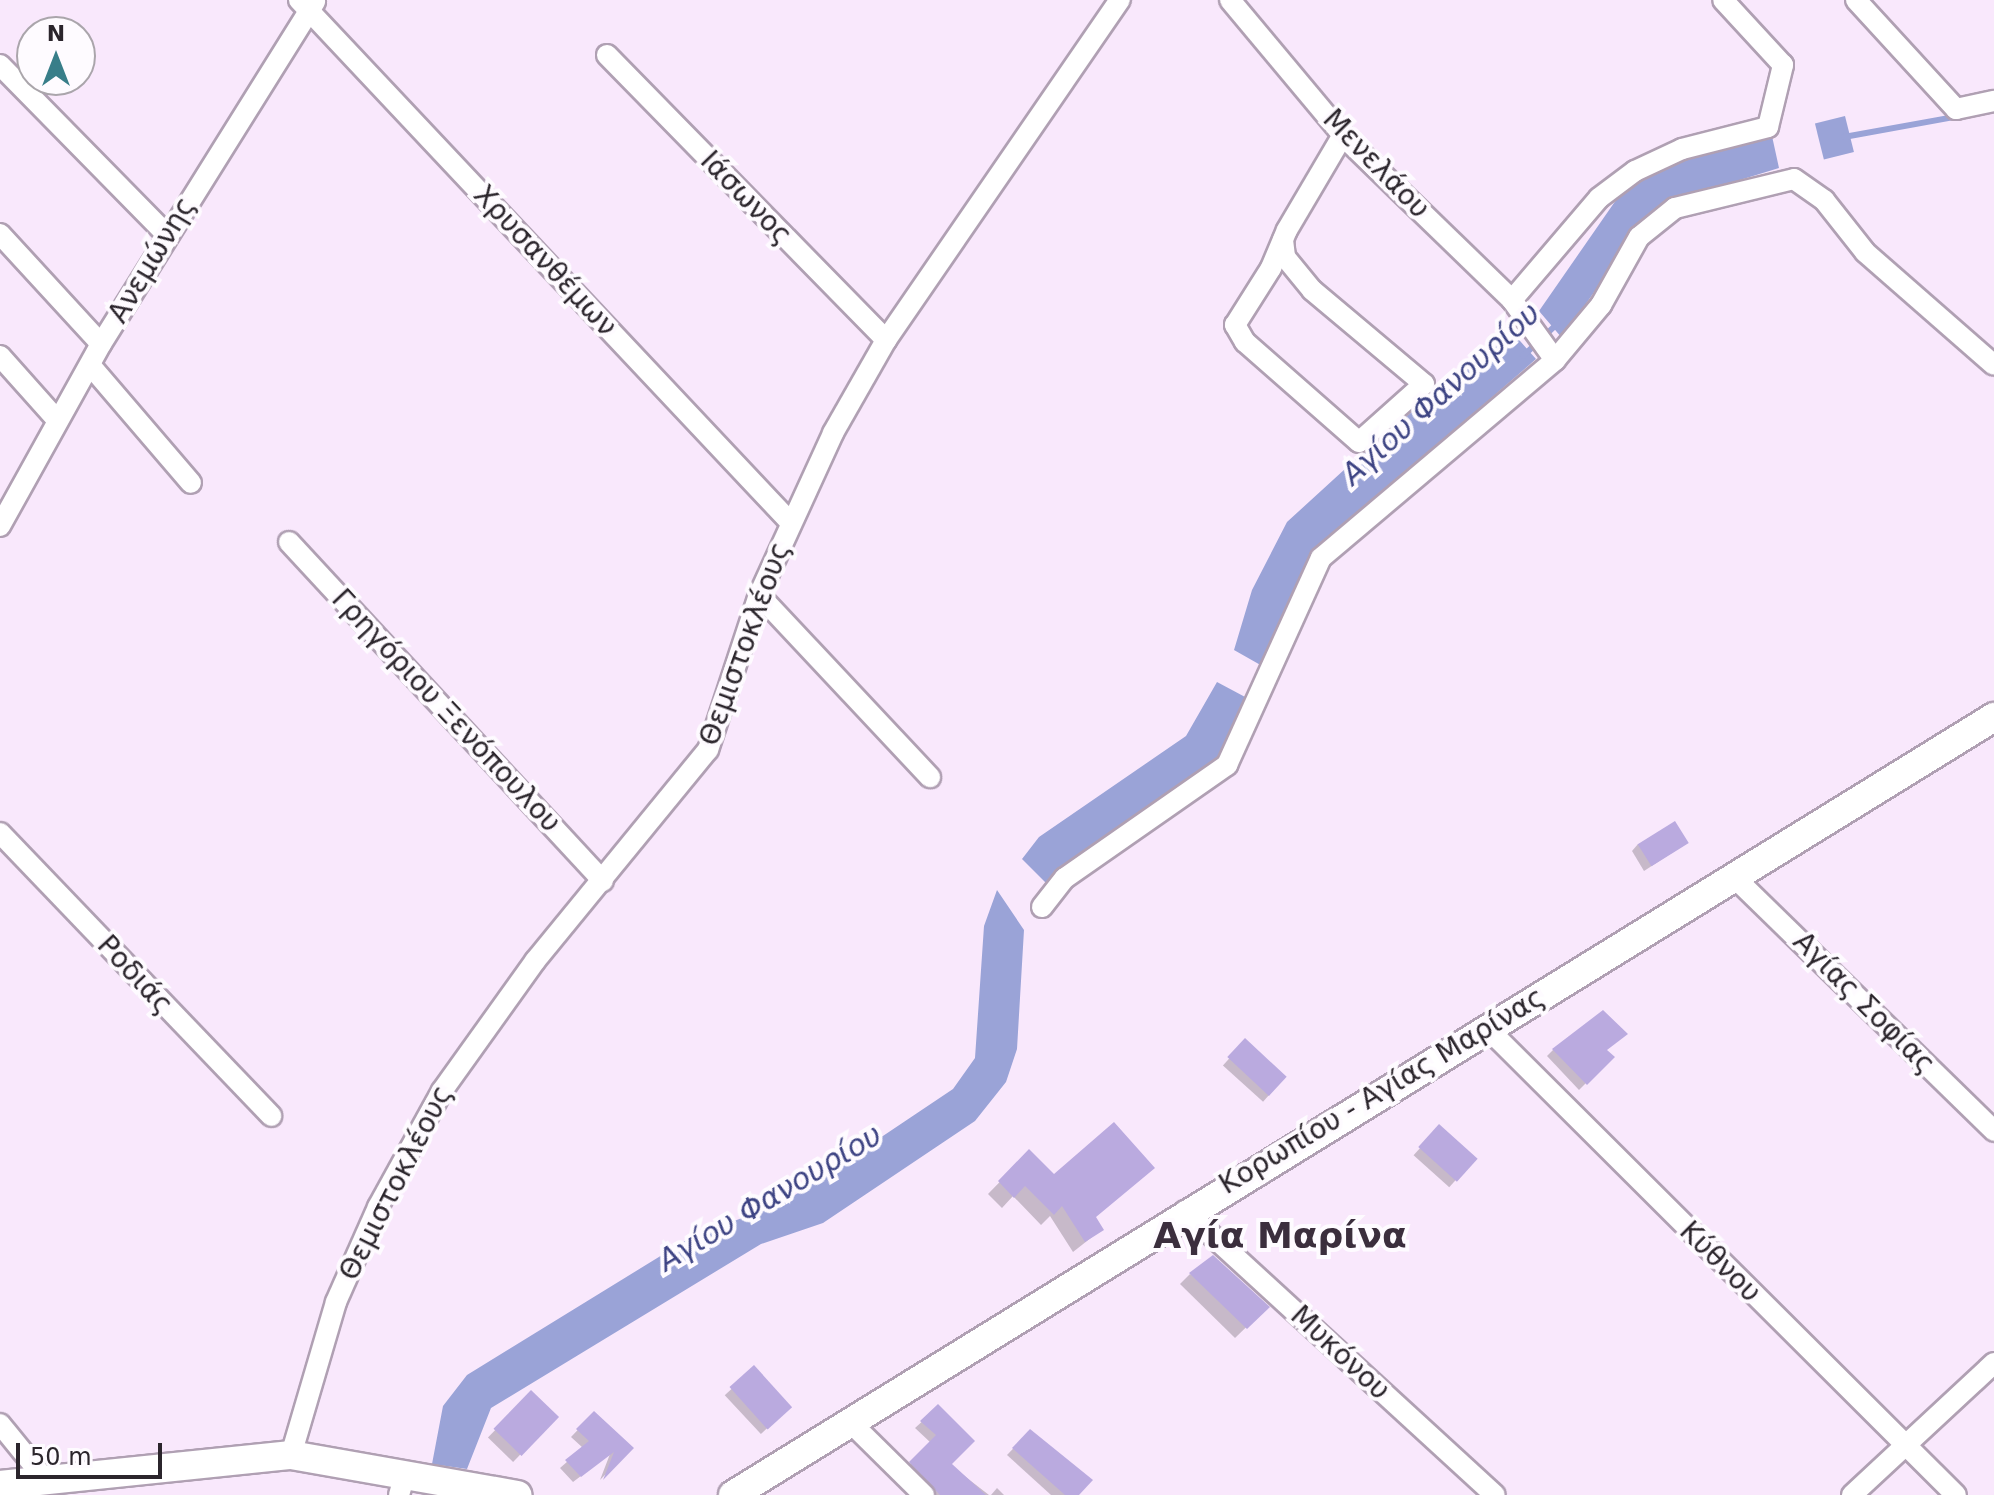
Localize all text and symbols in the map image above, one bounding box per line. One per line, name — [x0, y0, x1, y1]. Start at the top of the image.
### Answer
north arrow — [16, 16, 96, 96]
text: N — [47, 21, 65, 46]
street label: Μενελάου — [1316, 103, 1436, 225]
street label: Ιάσωνος — [693, 144, 799, 252]
street label: Χρυσανθέμων — [467, 179, 623, 343]
street label: Ανεμώνης — [101, 191, 203, 329]
water label: Αγίου Φανουρίου — [1334, 295, 1548, 493]
street label: Θεμιστοκλέους — [693, 538, 797, 750]
street label: Γρηγόριου Ξενόπουλου — [325, 583, 567, 839]
street label: Αγίας Σοφίας — [1786, 925, 1942, 1081]
street label: Ροδιάς — [90, 929, 180, 1021]
street label: Κορωπίου - Αγίας Μαρίνας — [1213, 980, 1551, 1202]
street label: Θεμιστοκλέους — [332, 1080, 460, 1286]
water label: Αγίου Φανουρίου — [652, 1117, 888, 1279]
district label: Αγία Μαρίνα — [1153, 1214, 1407, 1258]
street label: Κύθνου — [1673, 1215, 1767, 1309]
street label: Μυκόνου — [1284, 1299, 1396, 1407]
scale bar — [20, 1427, 166, 1477]
text: 50 m — [30, 1443, 92, 1471]

